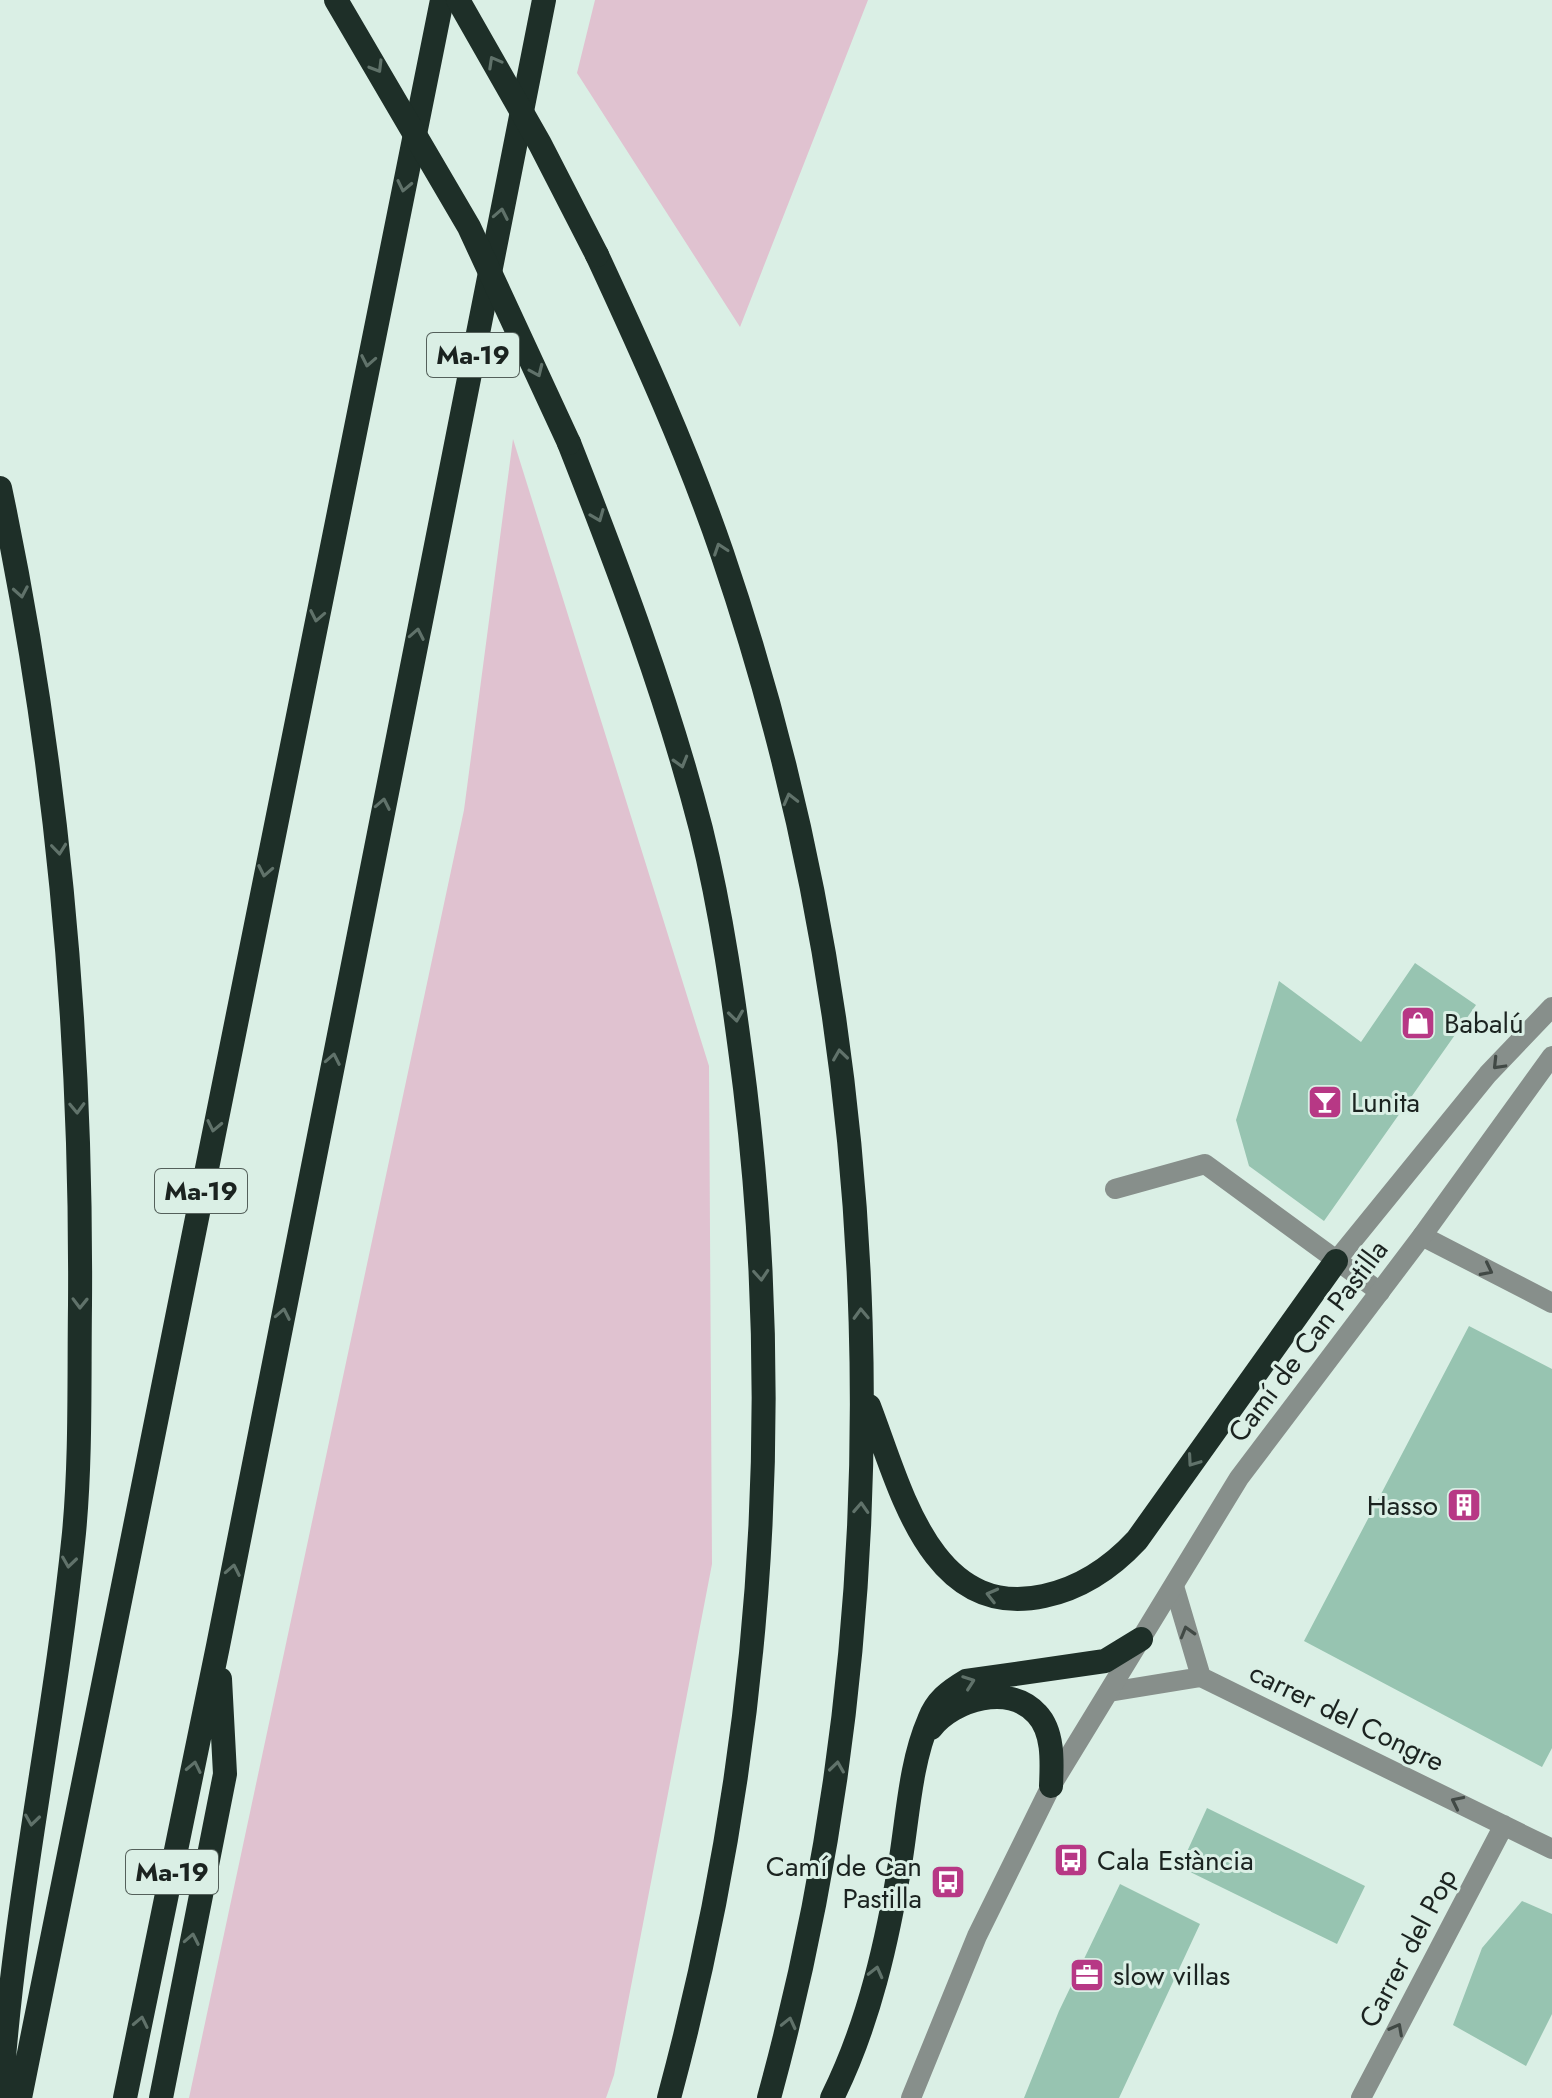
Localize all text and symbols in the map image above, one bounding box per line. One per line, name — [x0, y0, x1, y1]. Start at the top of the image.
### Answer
one-way arrow — [489, 56, 504, 71]
one-way arrow — [367, 58, 383, 73]
one-way arrow — [396, 179, 413, 192]
one-way arrow — [492, 208, 509, 222]
road number: Ma-19 — [427, 333, 519, 377]
one-way arrow — [360, 354, 377, 368]
one-way arrow — [527, 363, 543, 377]
one-way arrow — [588, 508, 605, 522]
one-way arrow — [713, 543, 730, 557]
one-way arrow — [12, 585, 29, 599]
one-way arrow — [309, 609, 326, 623]
one-way arrow — [408, 628, 425, 641]
one-way arrow — [672, 754, 689, 768]
one-way arrow — [783, 793, 800, 807]
one-way arrow — [374, 798, 391, 811]
one-way arrow — [50, 843, 67, 856]
one-way arrow — [257, 864, 274, 877]
place label: Babalú — [1444, 1003, 1524, 1044]
shop icon: Babalú — [1399, 1004, 1437, 1042]
one-way arrow — [726, 1009, 743, 1023]
one-way arrow — [831, 1048, 848, 1061]
one-way arrow — [324, 1053, 341, 1066]
one-way arrow — [1493, 1055, 1507, 1069]
place label: Lunita — [1351, 1082, 1420, 1123]
bar icon: Lunita — [1306, 1083, 1344, 1121]
one-way arrow — [68, 1102, 85, 1115]
one-way arrow — [206, 1119, 223, 1132]
road number: Ma-19 — [155, 1169, 247, 1213]
street label: Camí de Can Pastilla — [1218, 1231, 1398, 1451]
one-way arrow — [1479, 1260, 1494, 1275]
one-way arrow — [752, 1269, 769, 1282]
one-way arrow — [71, 1297, 88, 1310]
one-way arrow — [852, 1307, 869, 1320]
one-way arrow — [274, 1308, 291, 1321]
one-way arrow — [1188, 1453, 1203, 1467]
place label: Hasso — [1367, 1485, 1438, 1526]
building icon: Hasso — [1445, 1486, 1483, 1524]
one-way arrow — [852, 1501, 869, 1514]
one-way arrow — [61, 1555, 78, 1569]
one-way arrow — [224, 1563, 241, 1576]
one-way arrow — [986, 1587, 1000, 1604]
one-way arrow — [1180, 1625, 1196, 1639]
street label: carrer del Congre — [1243, 1652, 1451, 1782]
one-way arrow — [961, 1676, 975, 1692]
one-way arrow — [184, 1760, 201, 1774]
one-way arrow — [828, 1760, 845, 1774]
one-way arrow — [1451, 1796, 1466, 1812]
one-way arrow — [24, 1813, 41, 1826]
place label: Cala Estància — [1097, 1840, 1254, 1881]
bus stop icon: Cala Estància — [1052, 1841, 1090, 1879]
place label: Camí de Can Pastilla — [766, 1846, 922, 1919]
road number: Ma-19 — [126, 1850, 218, 1894]
street label: Carrer del Pop — [1349, 1861, 1467, 2035]
bus stop icon: Camí de Can Pastilla — [929, 1863, 967, 1901]
one-way arrow — [183, 1932, 200, 1946]
place label: slow villas — [1113, 1955, 1230, 1996]
office icon: slow villas — [1068, 1956, 1106, 1994]
one-way arrow — [867, 1965, 884, 1979]
one-way arrow — [132, 2015, 149, 2029]
one-way arrow — [780, 2016, 797, 2030]
one-way arrow — [1387, 2023, 1402, 2037]

